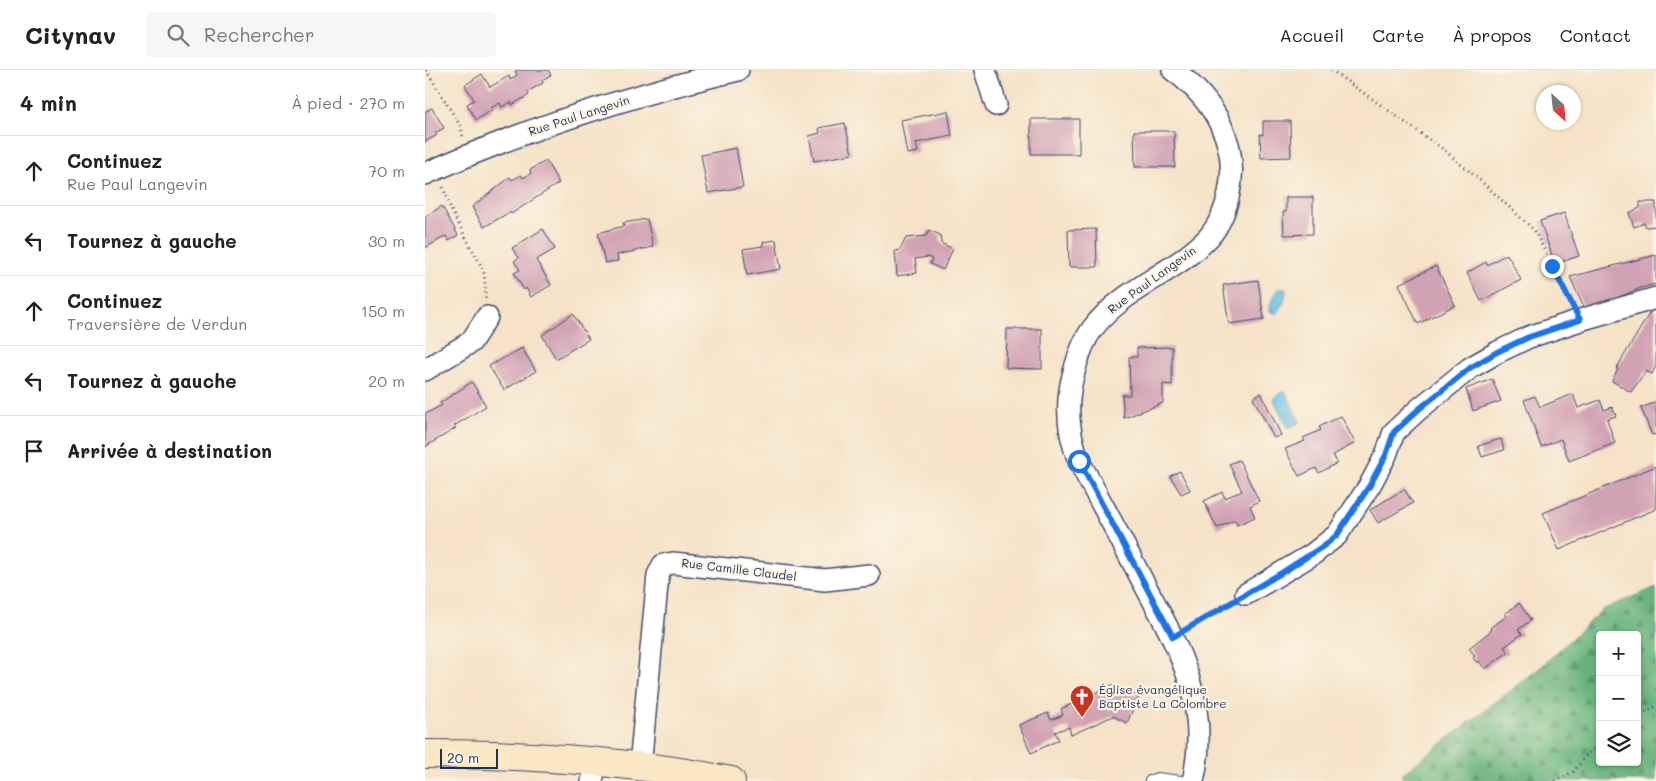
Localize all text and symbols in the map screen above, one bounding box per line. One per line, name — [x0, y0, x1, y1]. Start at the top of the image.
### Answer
search box — [146, 12, 496, 57]
text: Citynav — [25, 19, 116, 50]
icon: search — [164, 21, 192, 49]
text: Rechercher — [204, 22, 314, 47]
text: Accueil — [1279, 23, 1344, 47]
text: Carte — [1372, 23, 1424, 47]
text: À propos — [1452, 23, 1532, 47]
text: Contact — [1560, 23, 1631, 47]
north arrow — [1536, 85, 1581, 130]
text: 4 min — [20, 89, 77, 116]
street label: Rue Paul Langevin — [526, 91, 631, 139]
text: À pied · 270 m — [291, 92, 405, 113]
text: Continuez — [67, 148, 162, 173]
icon: ahead — [20, 157, 48, 185]
text: 70 m — [368, 160, 405, 181]
text: Rue Paul Langevin — [67, 173, 207, 194]
icon: left — [20, 227, 48, 255]
text: Tournez à gauche — [67, 228, 236, 253]
text: 30 m — [368, 230, 405, 251]
street label: Rue Paul Langevin — [1104, 242, 1199, 317]
route end — [1541, 255, 1564, 278]
text: Continuez — [67, 288, 162, 313]
icon: ahead — [20, 297, 48, 325]
text: 150 m — [361, 300, 405, 321]
text: Traversière de Verdun — [67, 313, 247, 334]
icon: left — [20, 367, 48, 395]
text: Tournez à gauche — [67, 368, 236, 393]
text: 20 m — [368, 370, 405, 391]
icon: arrive — [20, 437, 48, 465]
text: Arrivée à destination — [67, 438, 272, 463]
route start — [1068, 450, 1091, 473]
street label: Rue Camille Claudel — [681, 554, 798, 584]
map controls — [1596, 631, 1641, 766]
button: + — [1596, 631, 1641, 676]
button: − — [1596, 676, 1641, 721]
place label: Église évangélique Baptiste La Colombre — [1099, 681, 1227, 711]
church icon: Église évangélique Baptiste La Colombre — [1069, 684, 1095, 718]
button: layers — [1596, 721, 1641, 766]
scale bar — [440, 746, 497, 769]
text: 20 m — [447, 748, 479, 767]

